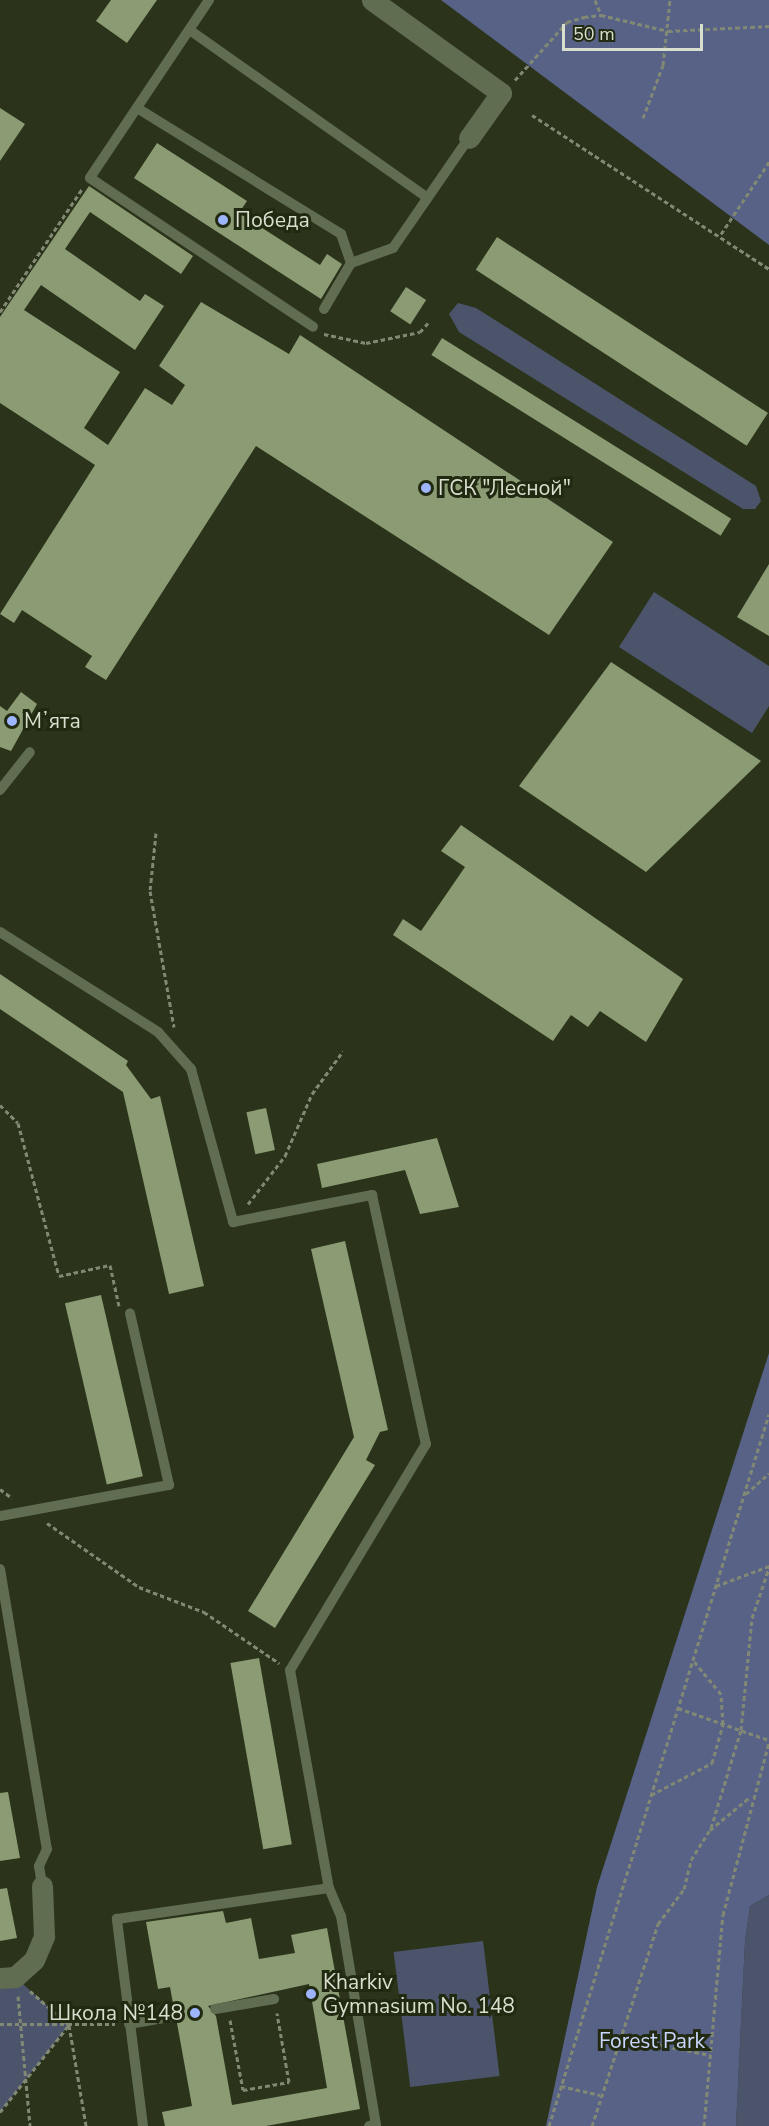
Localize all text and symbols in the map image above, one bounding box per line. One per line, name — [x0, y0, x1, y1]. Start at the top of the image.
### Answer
scale bar — [565, 12, 706, 50]
text: 50 m — [573, 22, 615, 46]
place label: Победа — [235, 207, 310, 233]
marker: Победа — [216, 213, 230, 227]
place label: ГСК "Лесной" — [438, 475, 571, 501]
marker: ГСК "Лесной" — [419, 481, 433, 495]
place label: Мʼята — [24, 708, 81, 734]
marker: Мʼята — [5, 714, 19, 728]
place label: Kharkiv Gymnasium No. 148 — [323, 1969, 515, 2019]
marker: Kharkiv Gymnasium No. 148 — [304, 1987, 318, 2001]
place label: Школа №148 — [49, 2000, 183, 2026]
marker: Школа №148 — [188, 2006, 202, 2020]
park label: Forest Park — [599, 2028, 705, 2054]

